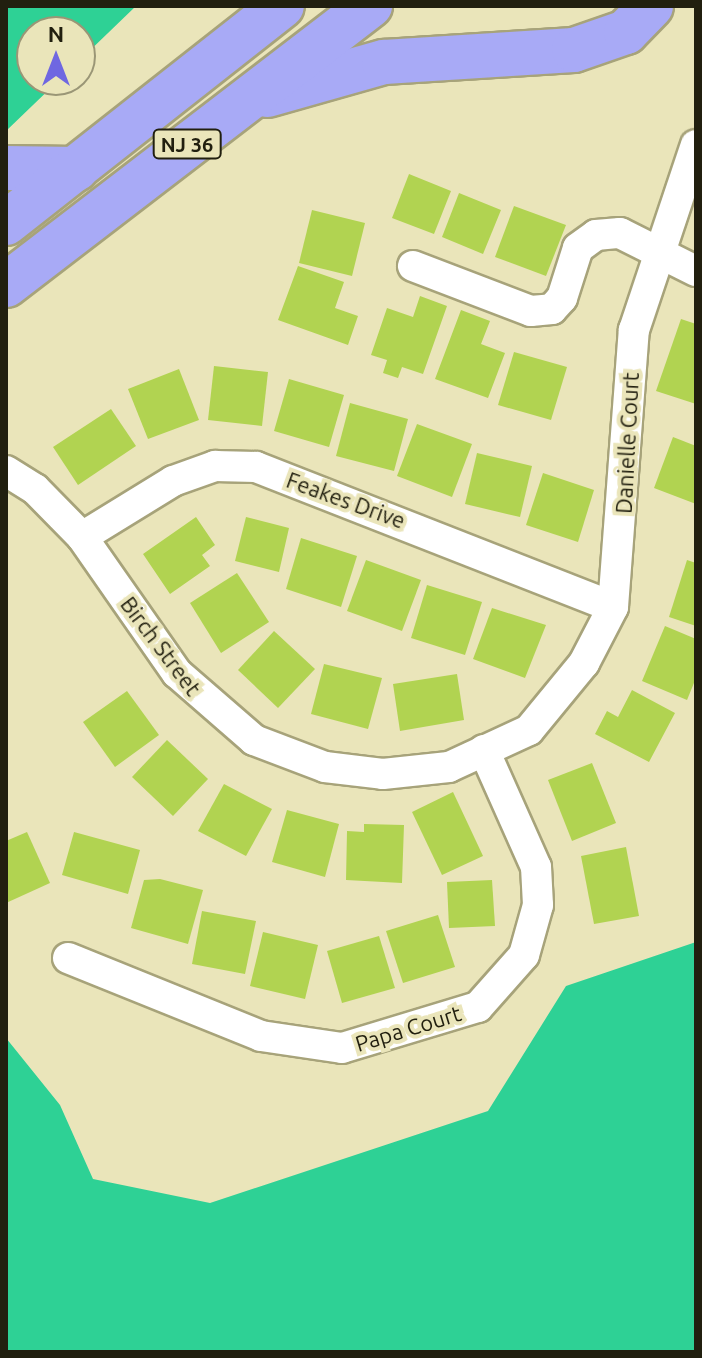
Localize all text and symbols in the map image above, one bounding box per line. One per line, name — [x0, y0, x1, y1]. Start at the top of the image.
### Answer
north arrow — [16, 16, 96, 96]
text: N — [48, 21, 64, 46]
road number: NJ 36 — [151, 128, 223, 160]
street label: Danielle Court — [610, 372, 644, 514]
street label: Feakes Drive — [283, 466, 409, 534]
street label: Birch Street — [115, 591, 207, 701]
street label: Papa Court — [352, 999, 464, 1057]

